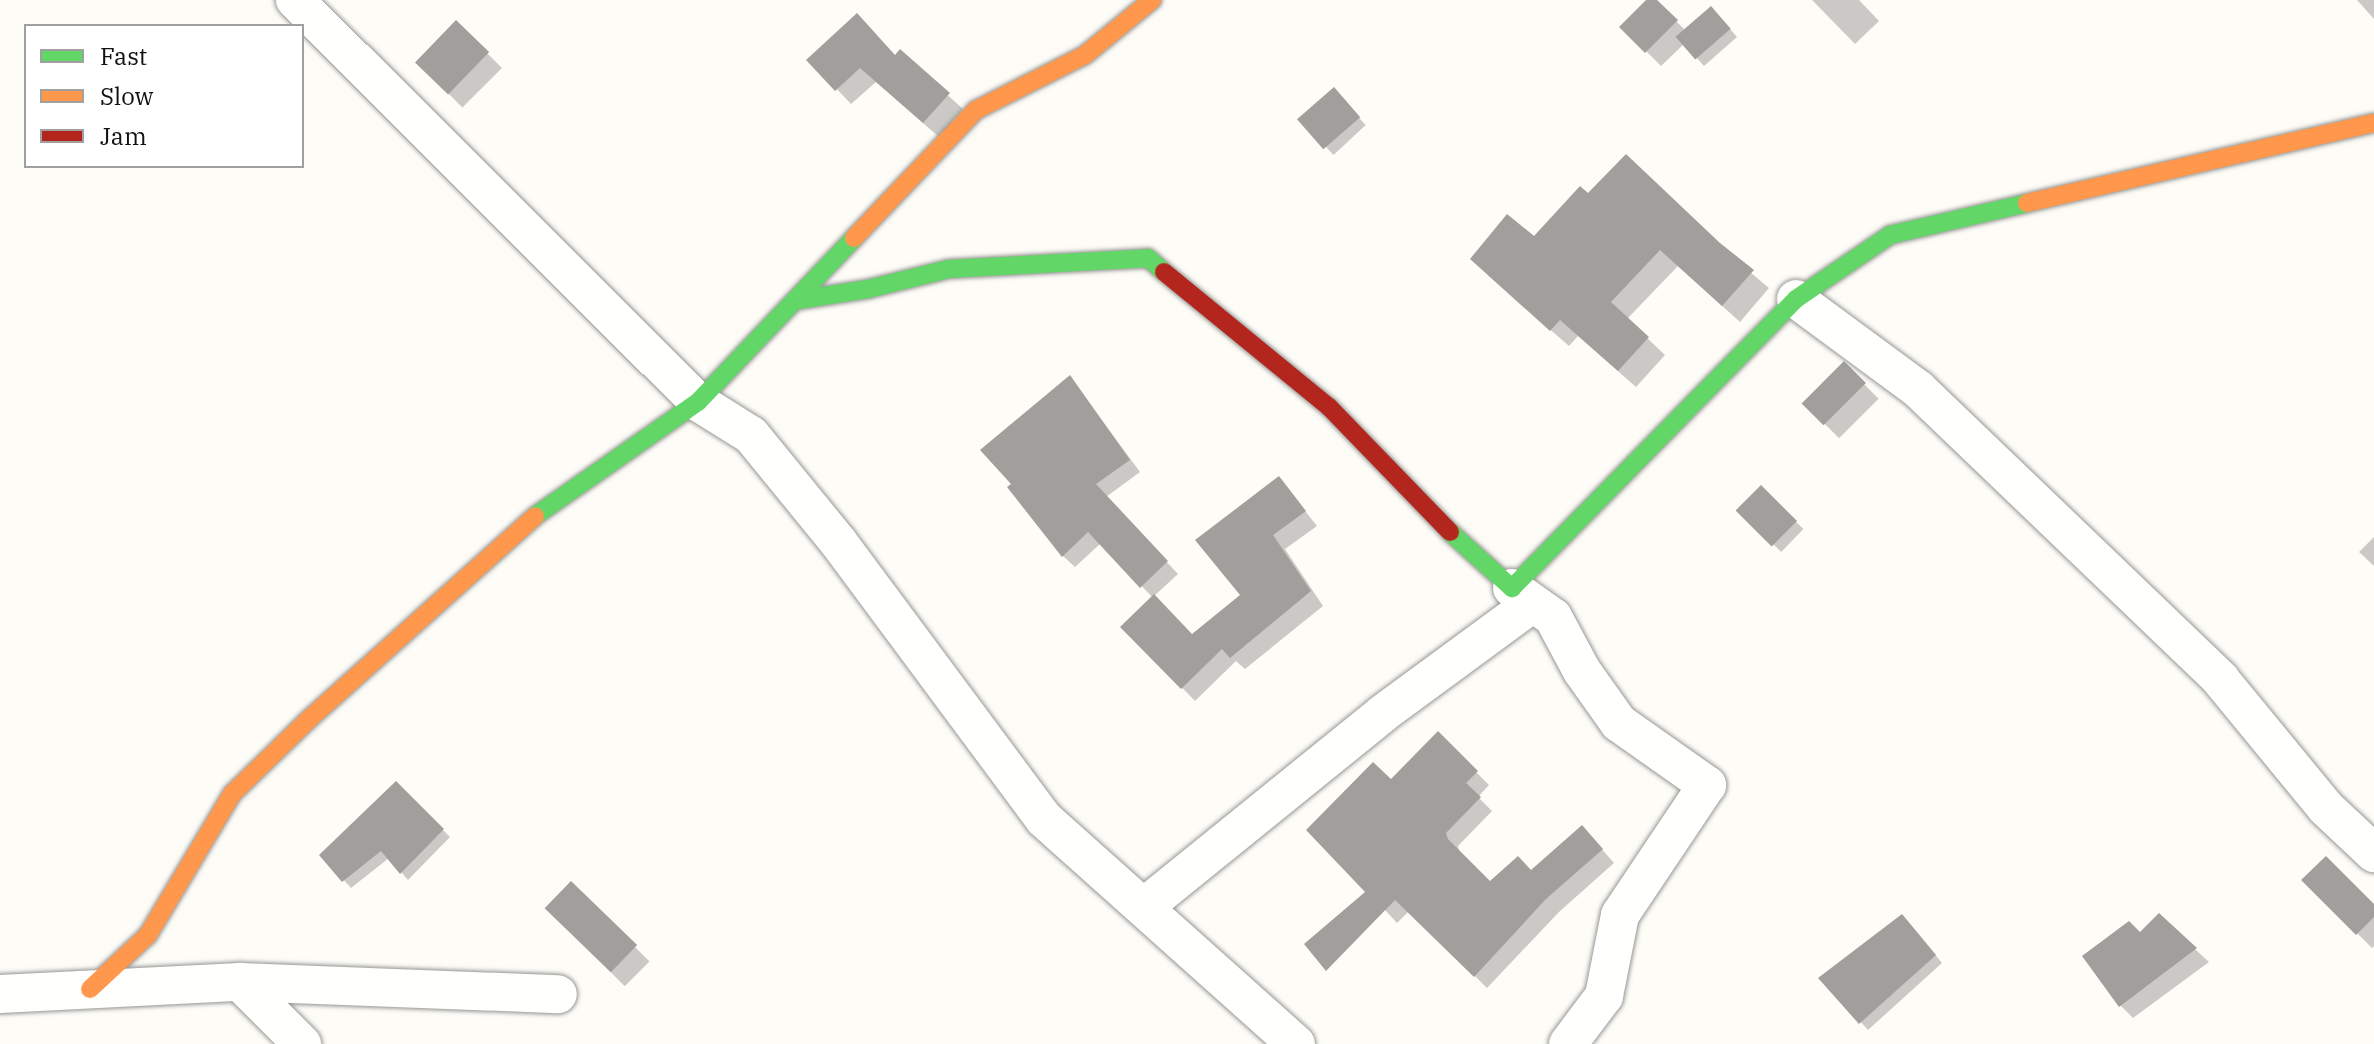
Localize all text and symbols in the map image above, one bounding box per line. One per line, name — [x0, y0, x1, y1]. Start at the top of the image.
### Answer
legend — [24, 24, 304, 168]
text: Fast — [100, 40, 147, 72]
text: Slow — [100, 80, 153, 112]
text: Jam — [100, 120, 147, 152]

